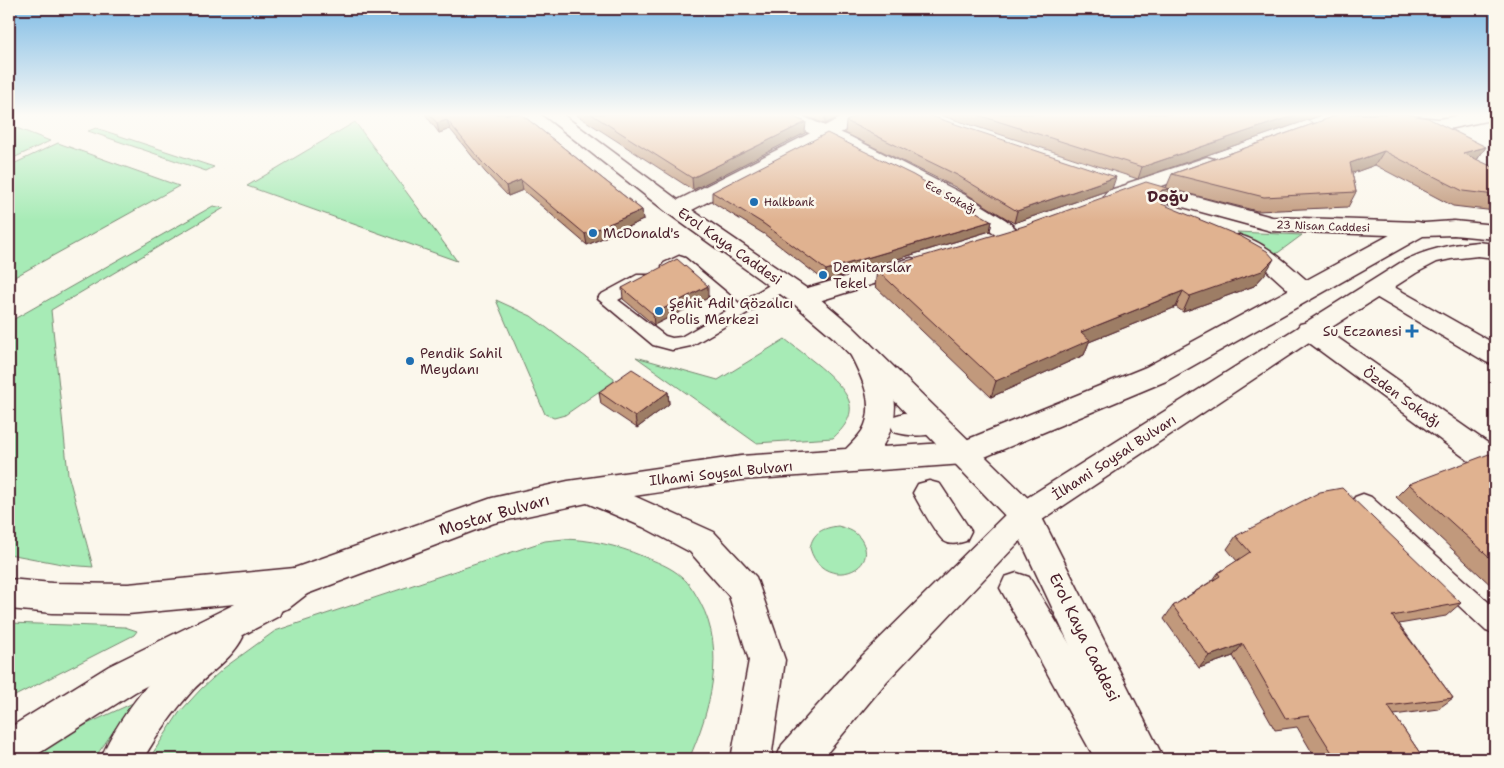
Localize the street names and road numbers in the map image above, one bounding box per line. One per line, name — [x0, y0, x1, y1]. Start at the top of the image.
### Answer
street label: Ece Sokağı — [922, 177, 979, 218]
street label: Erol Kaya Caddesi — [674, 203, 786, 289]
street label: 23 Nisan Caddesi — [1276, 217, 1370, 236]
street label: Özden Sokağı — [1359, 363, 1445, 431]
street label: İlhami Soysal Bulvarı — [1049, 410, 1179, 504]
street label: Ilhami Soysal Bulvarı — [648, 457, 794, 489]
street label: Mostar Bulvarı — [436, 489, 552, 540]
street label: Erol Kaya Caddesi — [1044, 569, 1125, 705]

